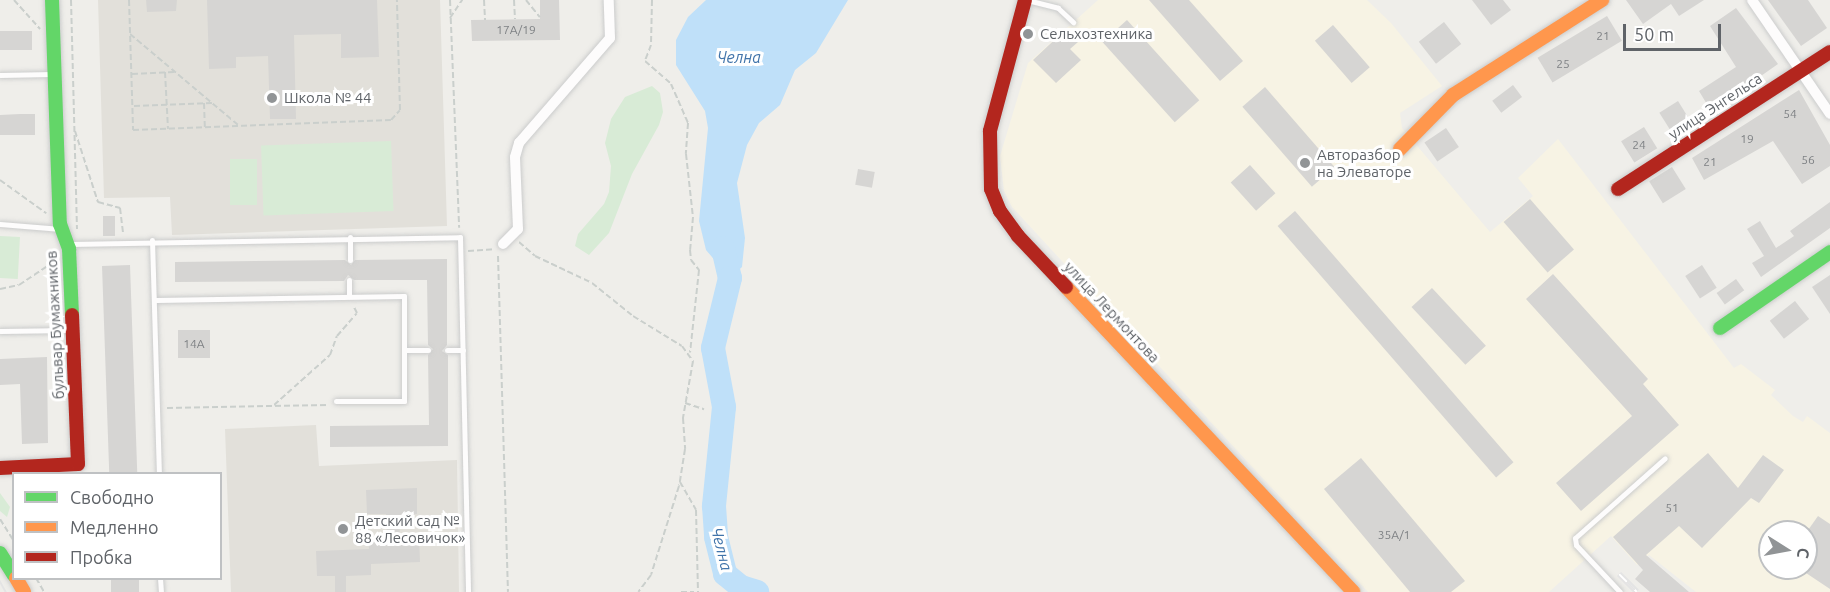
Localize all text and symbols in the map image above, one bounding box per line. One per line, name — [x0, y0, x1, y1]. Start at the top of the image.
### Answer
scale bar — [1626, 12, 1724, 50]
house number: 17А/19 — [496, 23, 536, 37]
text: 50 m — [1634, 24, 1674, 44]
place label: Сельхозтехника — [1040, 25, 1153, 43]
marker: Сельхозтехника — [1021, 27, 1035, 41]
house number: 21 — [1596, 29, 1610, 43]
water label: Челна — [717, 47, 761, 67]
house number: 25 — [1556, 57, 1570, 71]
street label: улица Энгельса — [1665, 69, 1765, 143]
place label: Школа № 44 — [284, 89, 372, 107]
marker: Школа № 44 — [265, 91, 279, 105]
house number: 54 — [1783, 107, 1797, 121]
house number: 19 — [1740, 132, 1754, 146]
house number: 24 — [1632, 138, 1646, 152]
place label: Авторазбор на Элеваторе — [1317, 145, 1411, 180]
house number: 56 — [1801, 153, 1815, 167]
house number: 21 — [1703, 155, 1717, 169]
marker: Авторазбор на Элеваторе — [1298, 156, 1312, 170]
street label: бульвар Бумажников — [42, 250, 68, 400]
street label: улица Лермонтова — [1060, 258, 1164, 366]
house number: 14А — [183, 337, 205, 351]
legend — [12, 472, 222, 580]
text: Свободно — [70, 487, 154, 507]
house number: 51 — [1665, 501, 1679, 515]
place label: Детский сад № 88 «Лесовичок» — [355, 511, 465, 546]
text: Медленно — [70, 517, 159, 537]
north arrow — [1758, 520, 1818, 580]
marker: Детский сад № 88 «Лесовичок» — [336, 522, 350, 536]
water label: Челна — [707, 526, 737, 572]
house number: 35А/1 — [1378, 528, 1410, 542]
text: С — [1794, 546, 1814, 560]
text: Пробка — [70, 547, 133, 567]

